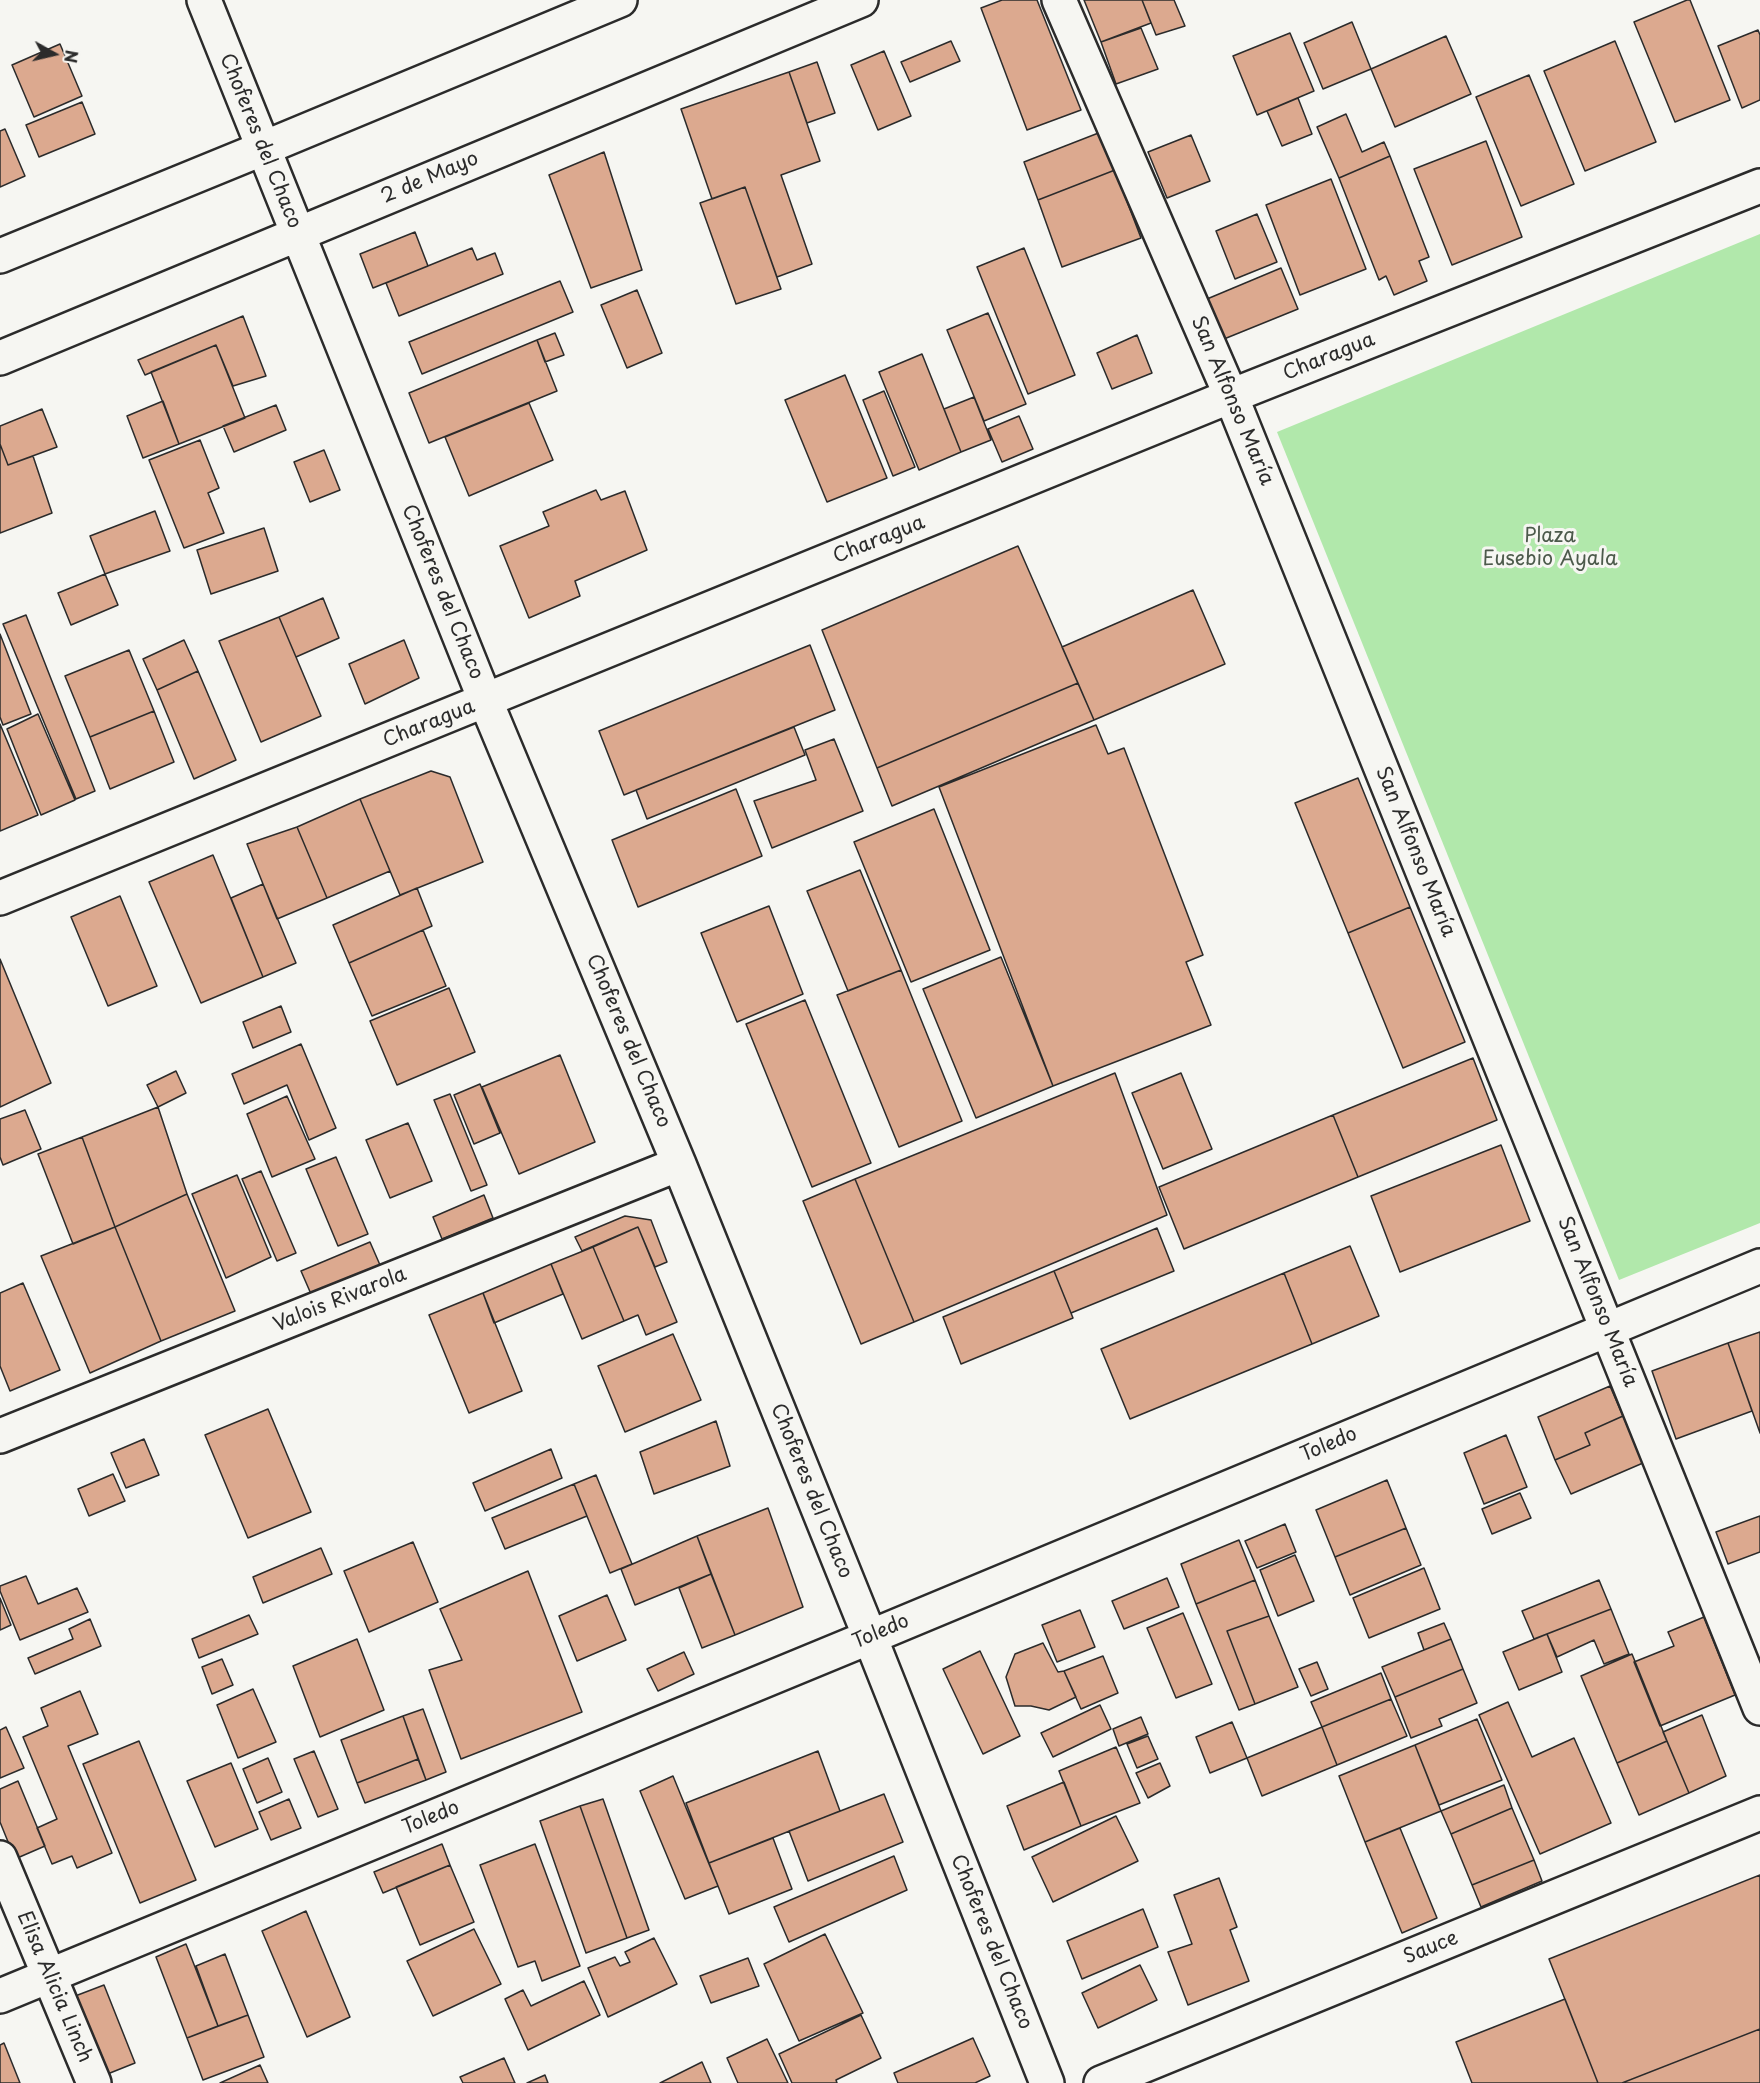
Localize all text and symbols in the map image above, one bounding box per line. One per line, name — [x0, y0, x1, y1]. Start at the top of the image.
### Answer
north arrow — [24, 24, 84, 84]
text: N — [59, 49, 85, 64]
street label: Choferes del Chaco — [214, 50, 306, 232]
street label: 2 de Mayo — [378, 147, 482, 209]
street label: San Alfonso María — [1186, 313, 1278, 489]
street label: Charagua — [1280, 328, 1378, 386]
street label: Choferes del Chaco — [396, 501, 488, 683]
street label: Charagua — [830, 511, 928, 569]
park label: Plaza Eusebio Ayala — [1482, 524, 1618, 571]
street label: Charagua — [380, 695, 478, 753]
street label: San Alfonso María — [1370, 763, 1460, 941]
street label: Choferes del Chaco — [581, 951, 675, 1131]
street label: San Alfonso María — [1552, 1213, 1642, 1391]
street label: Valois Rivarola — [270, 1262, 410, 1338]
street label: Choferes del Chaco — [765, 1400, 857, 1582]
street label: Toledo — [1297, 1422, 1361, 1468]
street label: Toledo — [849, 1609, 913, 1655]
street label: Toledo — [399, 1796, 463, 1840]
street label: Choferes del Chaco — [945, 1851, 1037, 2033]
street label: Elisa Alicia Linch — [11, 1908, 97, 2066]
street label: Sauce — [1400, 1926, 1462, 1970]

